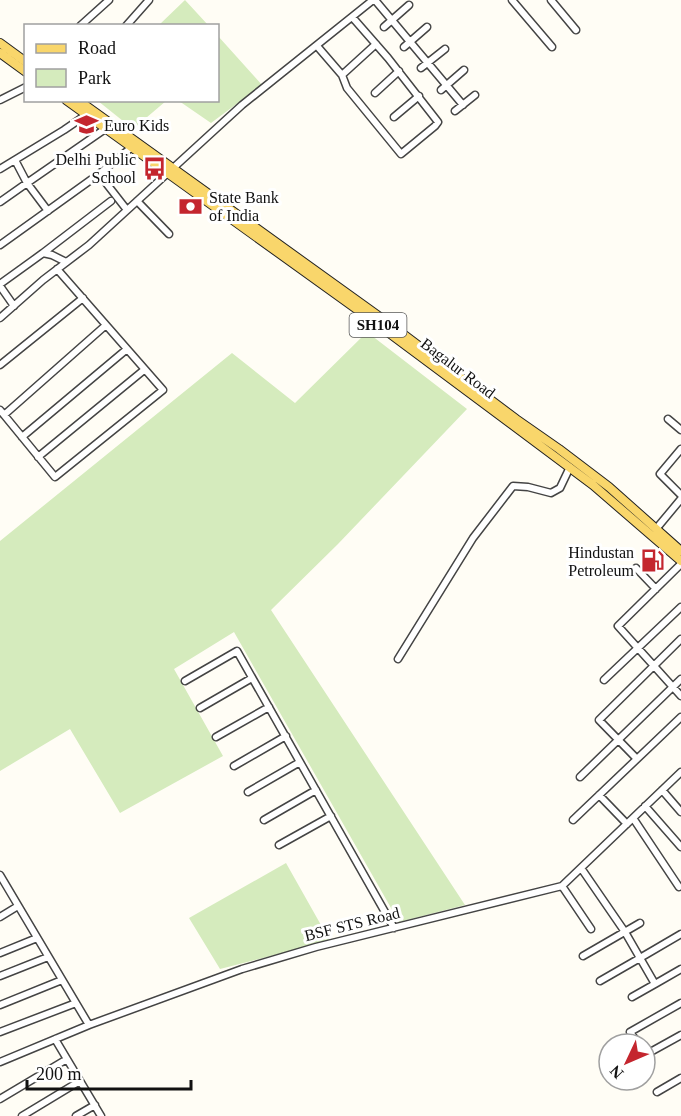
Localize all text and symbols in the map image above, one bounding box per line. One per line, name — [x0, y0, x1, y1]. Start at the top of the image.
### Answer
legend — [24, 24, 219, 102]
text: Road — [78, 38, 116, 58]
text: Park — [78, 68, 111, 88]
school or university icon: Euro Kids — [73, 112, 99, 138]
place label: Euro Kids — [104, 117, 169, 134]
place label: Delhi Public School — [56, 151, 137, 186]
bus stop icon: Delhi Public School — [141, 155, 167, 181]
place label: State Bank of India — [209, 189, 279, 224]
bank icon: State Bank of India — [178, 193, 204, 219]
road number: SH104 — [350, 313, 406, 337]
street label: Bagalur Road — [417, 335, 498, 402]
place label: Hindustan Petroleum — [568, 544, 635, 579]
fuel station icon: Hindustan Petroleum — [639, 548, 665, 574]
street label: BSF STS Road — [302, 904, 402, 944]
north arrow — [597, 1032, 657, 1092]
scale bar — [27, 1053, 190, 1091]
text: N — [606, 1062, 627, 1082]
text: 200 m — [36, 1064, 82, 1084]

